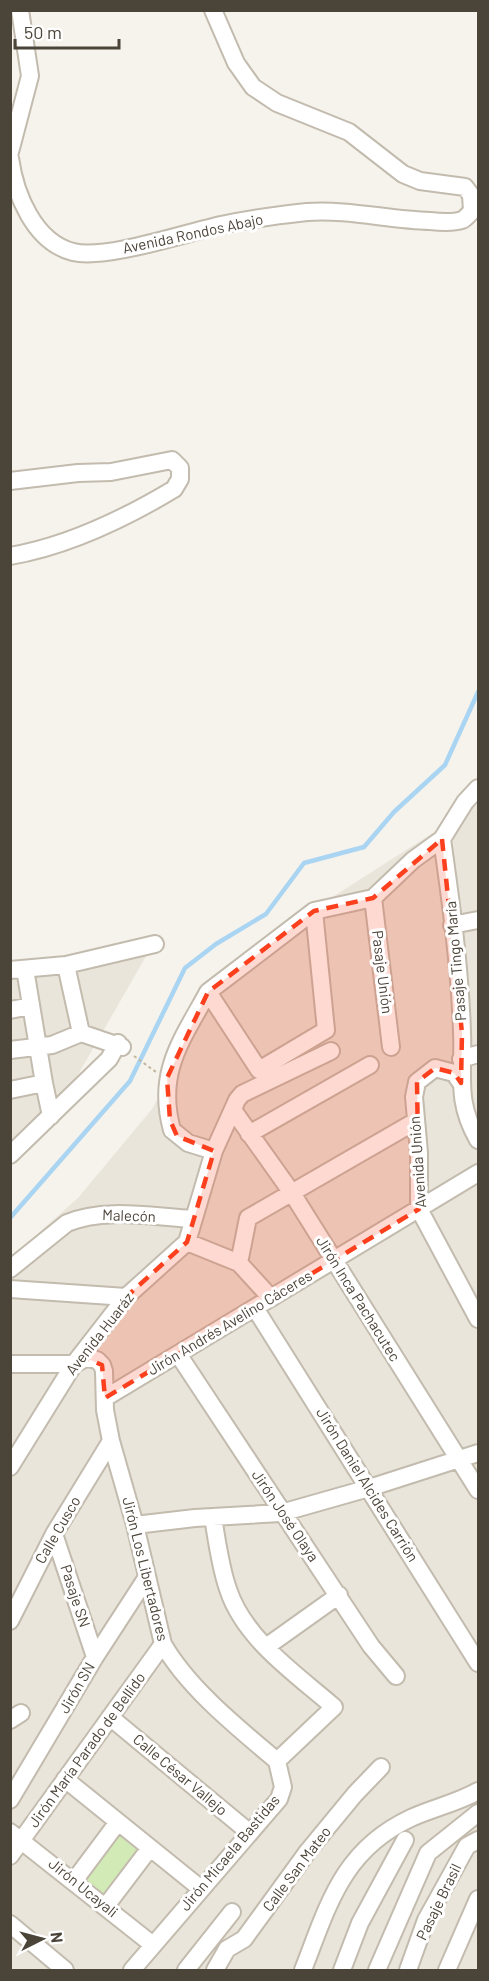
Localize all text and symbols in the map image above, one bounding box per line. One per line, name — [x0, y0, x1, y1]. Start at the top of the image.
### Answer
scale bar — [15, 12, 118, 50]
text: 50 m — [24, 21, 62, 43]
street label: Avenida Rondos Abajo — [121, 209, 265, 257]
street label: Pasaje Tingo María — [441, 900, 469, 1022]
street label: Pasaje Unión — [369, 929, 397, 1015]
street label: Avenida Unión — [405, 1116, 429, 1209]
street label: Malecón — [102, 1205, 156, 1225]
street label: Jirón Inca Pachacutec — [313, 1233, 405, 1365]
street label: Jirón Andrés Avelino Cáceres — [144, 1266, 315, 1378]
street label: Avenida Huaráz — [61, 1288, 137, 1378]
street label: Jirón Daniel Alcides Carrión — [313, 1404, 423, 1565]
street label: Jirón José Olaya — [249, 1466, 323, 1565]
street label: Calle Cusco — [31, 1493, 84, 1566]
street label: Jirón Los Libertadores — [119, 1495, 173, 1643]
street label: Pasaje SN — [57, 1562, 95, 1629]
street label: Jirón SN — [54, 1659, 98, 1716]
street label: Jirón María Parado de Bellido — [24, 1668, 149, 1830]
street label: Calle César Vallejo — [130, 1730, 231, 1819]
street label: Jirón Micaela Bastidas — [176, 1791, 283, 1914]
street label: Calle San Mateo — [258, 1822, 334, 1914]
street label: Jirón Ucayali — [45, 1854, 122, 1921]
street label: Pasaje Brasil — [412, 1860, 464, 1943]
north arrow — [12, 1909, 72, 1969]
text: N — [47, 1931, 67, 1944]

